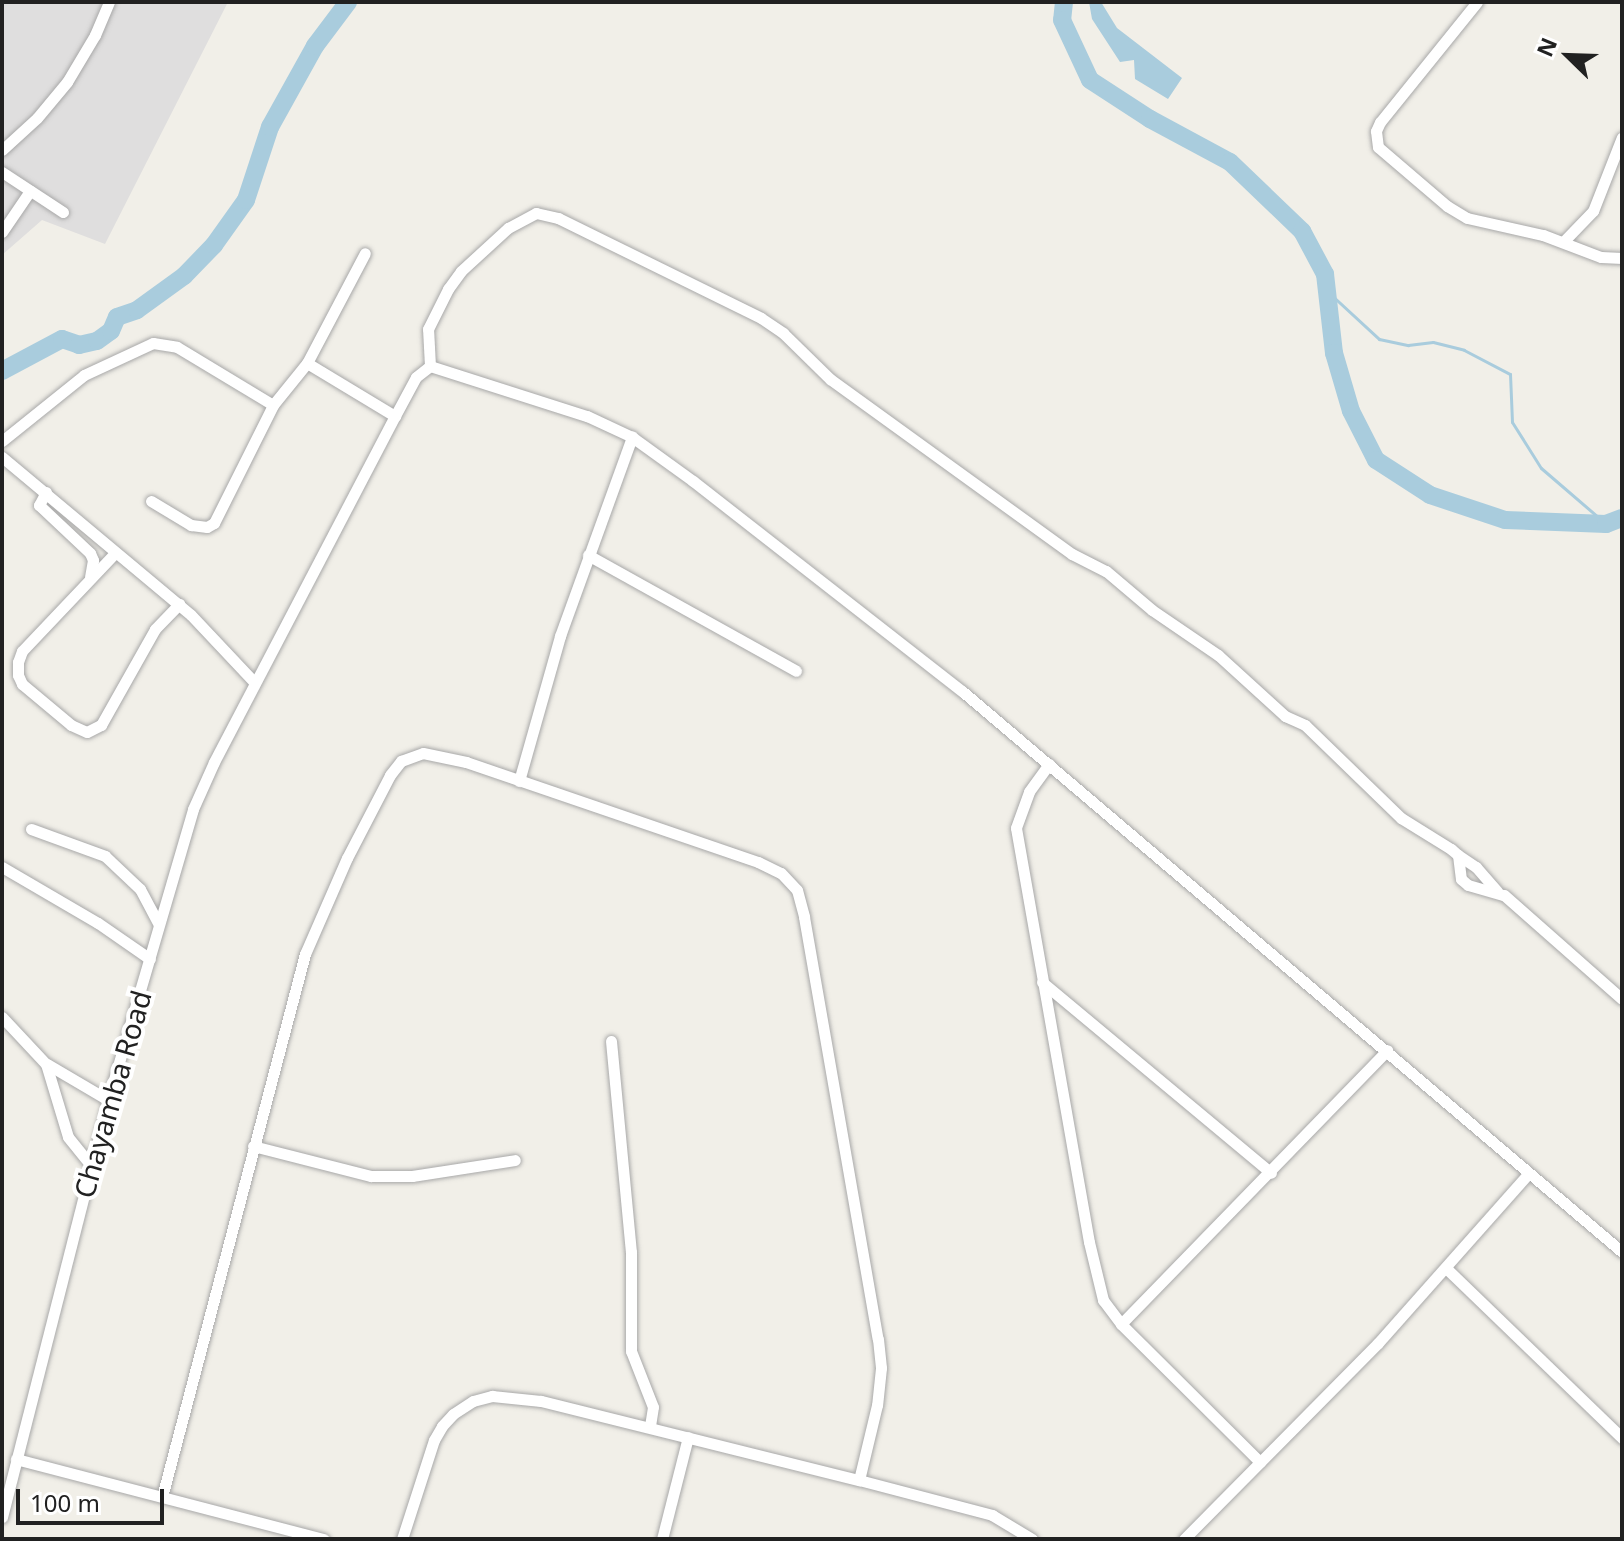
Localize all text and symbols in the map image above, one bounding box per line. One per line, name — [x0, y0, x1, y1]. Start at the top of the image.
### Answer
north arrow — [1528, 16, 1608, 96]
text: N — [1529, 33, 1563, 61]
street label: Chayamba Road — [66, 986, 158, 1202]
scale bar — [20, 1473, 168, 1523]
text: 100 m — [30, 1486, 100, 1519]

